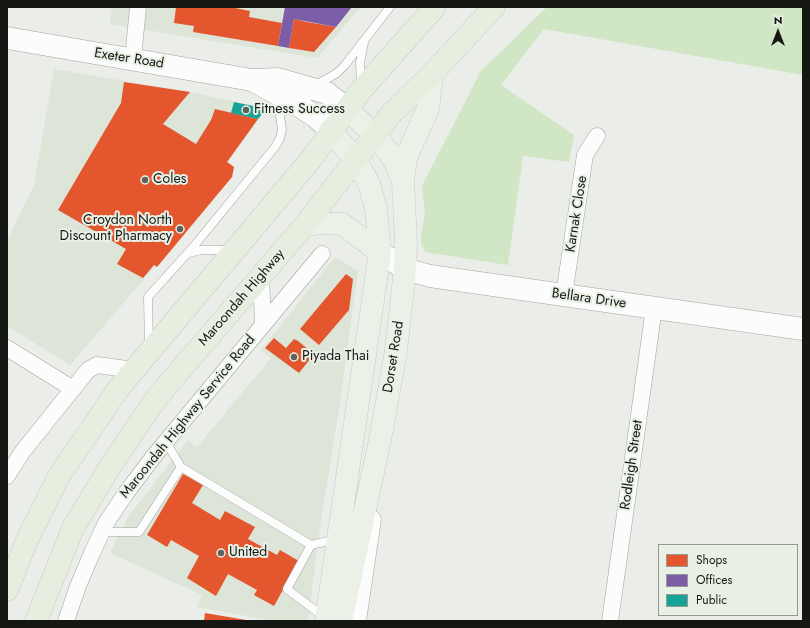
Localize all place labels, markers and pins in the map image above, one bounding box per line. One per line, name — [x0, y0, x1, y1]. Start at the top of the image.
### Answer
place label: Fitness Success — [254, 102, 345, 118]
marker: Fitness Success — [241, 105, 251, 115]
place label: Coles — [153, 172, 186, 188]
marker: Coles — [140, 175, 150, 185]
place label: Croydon North Discount Pharmacy — [60, 213, 172, 246]
marker: Croydon North Discount Pharmacy — [175, 224, 185, 234]
place label: Piyada Thai — [302, 349, 369, 365]
marker: Piyada Thai — [289, 352, 299, 362]
place label: United — [229, 545, 267, 561]
marker: United — [216, 548, 226, 558]

